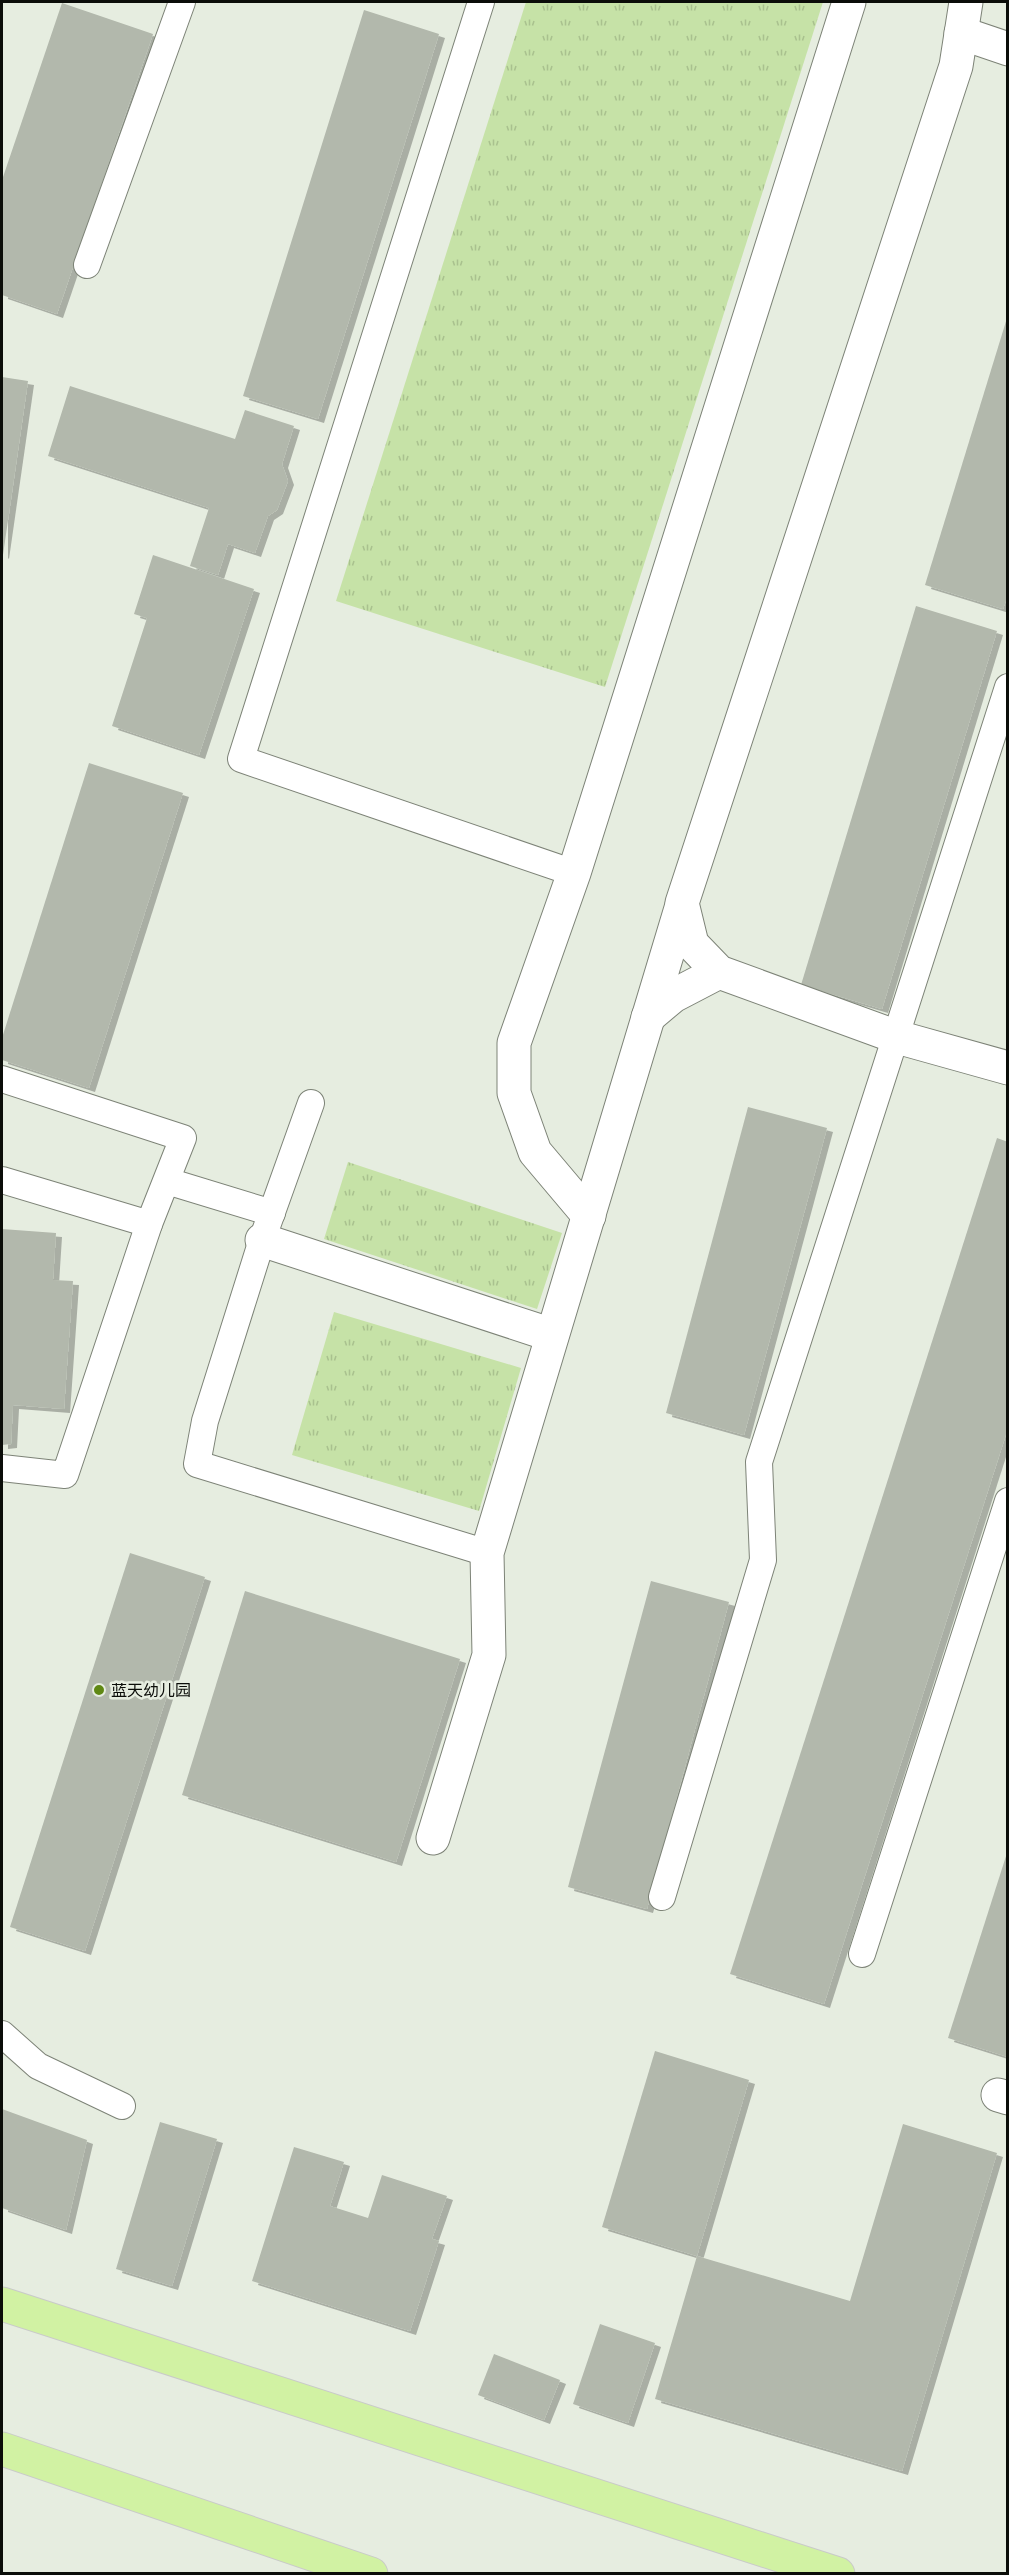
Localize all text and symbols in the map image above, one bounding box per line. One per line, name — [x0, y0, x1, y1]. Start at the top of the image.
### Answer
place label: 蓝天幼儿园 — [111, 1678, 191, 1702]
marker: 蓝天幼儿园 — [92, 1683, 106, 1697]

